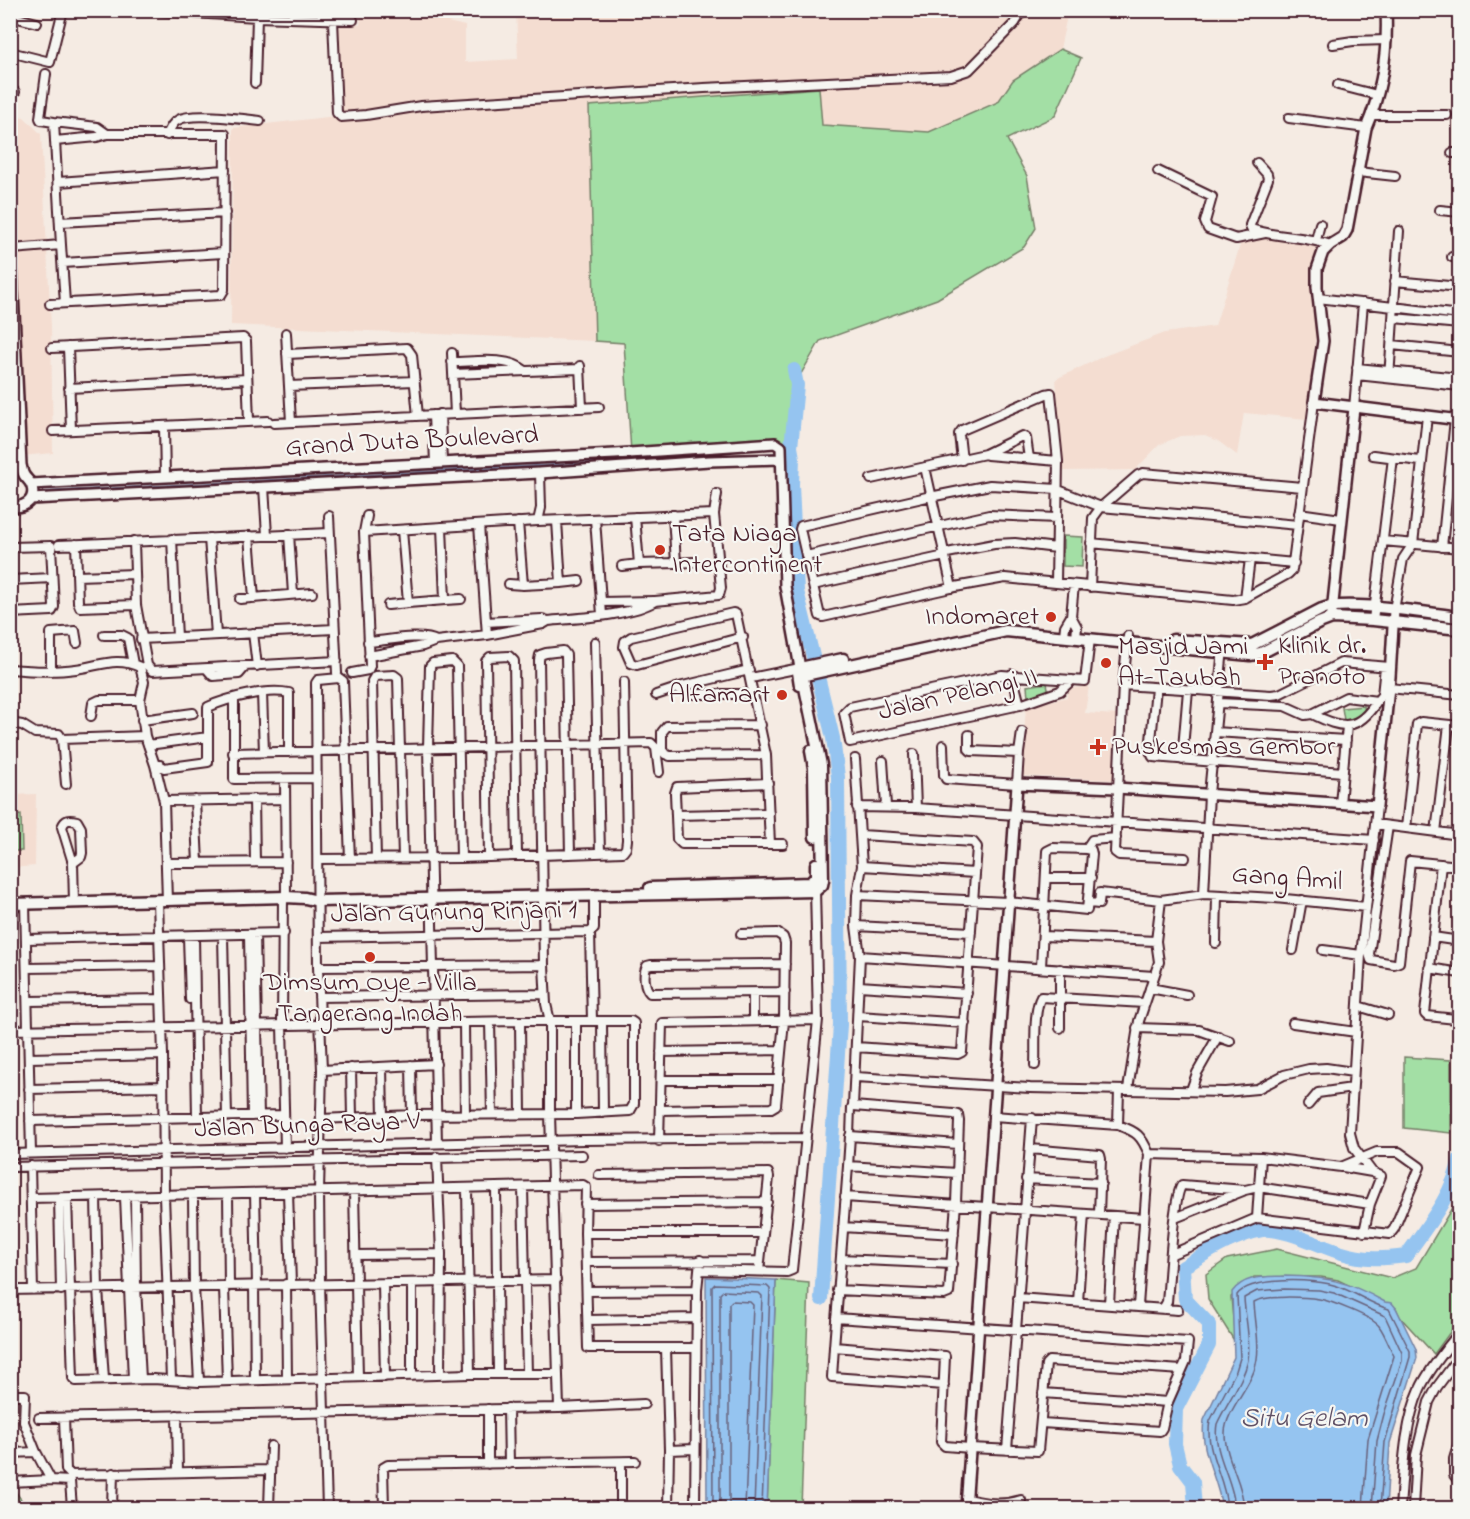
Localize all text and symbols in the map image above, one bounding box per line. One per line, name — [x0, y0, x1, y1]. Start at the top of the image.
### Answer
street label: Grand Duta Boulevard — [284, 416, 540, 468]
place label: Tata Niaga Intercontinent — [672, 515, 822, 585]
marker: Tata Niaga Intercontinent — [653, 543, 667, 557]
place label: Indomaret — [925, 598, 1039, 637]
marker: Indomaret — [1044, 610, 1058, 624]
place label: Klinik dr. Pranoto — [1278, 627, 1366, 697]
place label: Masjid Jami At-Taubah — [1118, 628, 1248, 698]
marker: Klinik dr. Pranoto — [1256, 653, 1274, 671]
marker: Masjid Jami At-Taubah — [1099, 656, 1113, 670]
street label: Jalan Pelangi II — [875, 658, 1041, 732]
place label: Alfamart — [669, 676, 770, 715]
marker: Alfamart — [775, 688, 789, 702]
place label: Puskesmas Gembor — [1112, 728, 1336, 767]
marker: Puskesmas Gembor — [1089, 738, 1107, 756]
street label: Gang Amil — [1230, 856, 1344, 902]
street label: Jalan Gunung Rinjani 1 — [330, 891, 578, 935]
marker: Dimsum Oye - Villa Tangerang Indah — [363, 950, 377, 964]
place label: Dimsum Oye - Villa Tangerang Indah — [262, 964, 477, 1034]
street label: Jalan Bunga Raya V — [193, 1103, 421, 1149]
water label: Situ Gelam — [1240, 1399, 1368, 1440]

